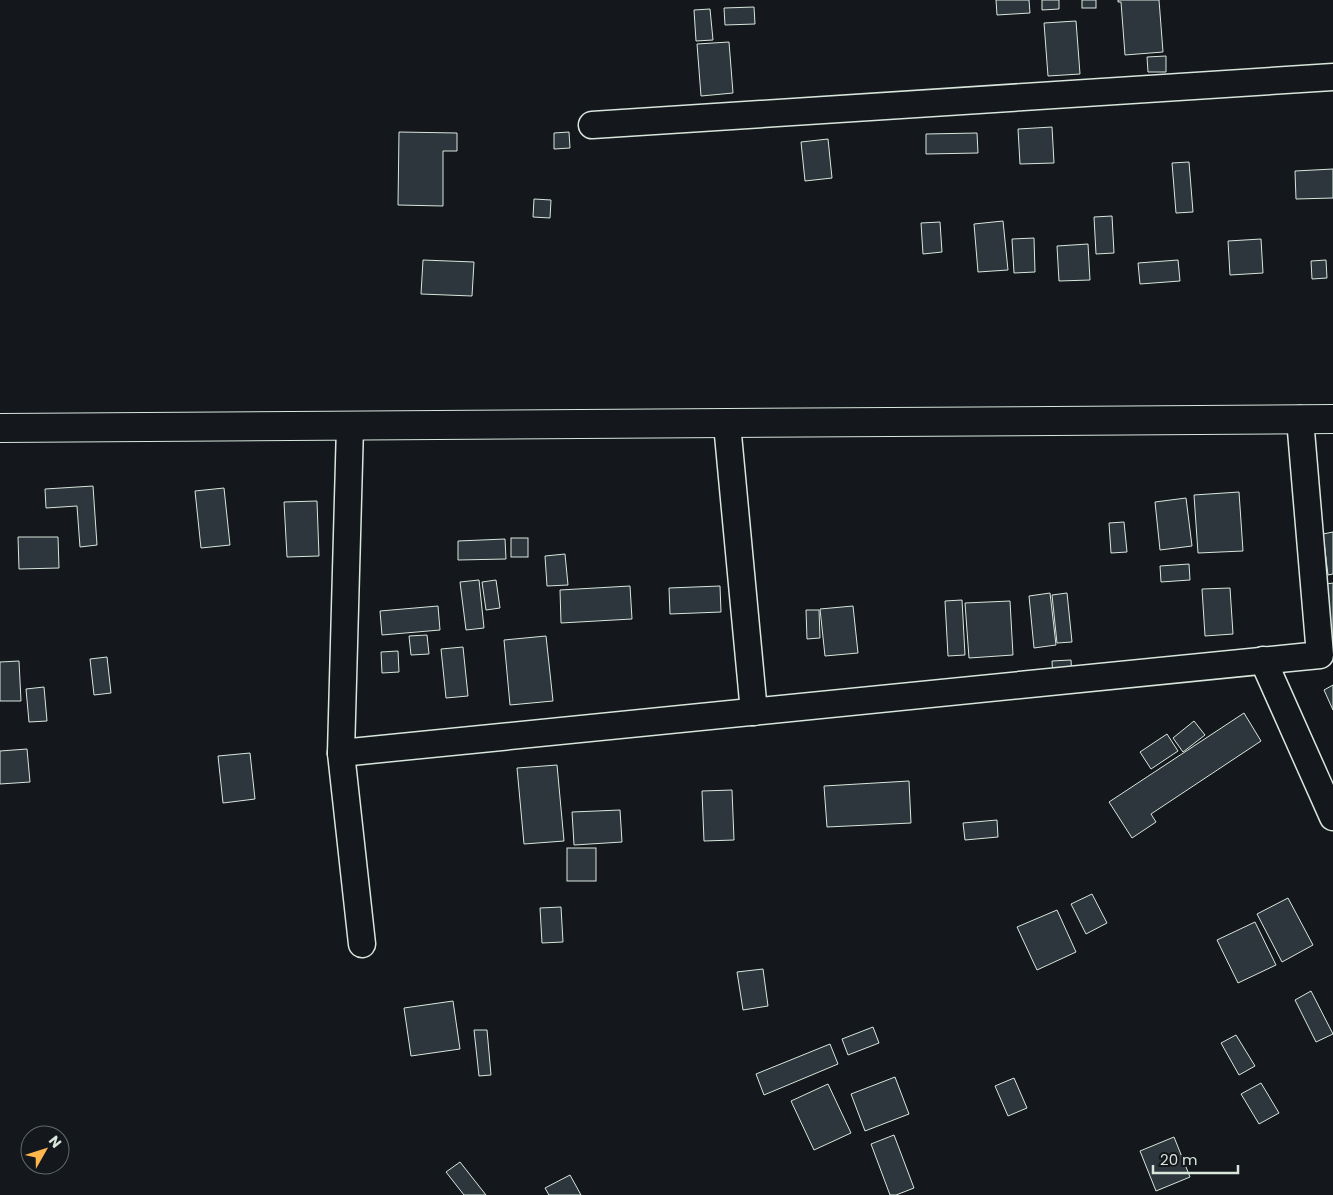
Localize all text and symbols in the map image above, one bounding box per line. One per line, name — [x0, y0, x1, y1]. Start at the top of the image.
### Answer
north arrow — [20, 1125, 70, 1175]
text: N — [44, 1131, 66, 1152]
scale bar — [1153, 1142, 1238, 1174]
text: 20 m — [1160, 1149, 1198, 1170]

